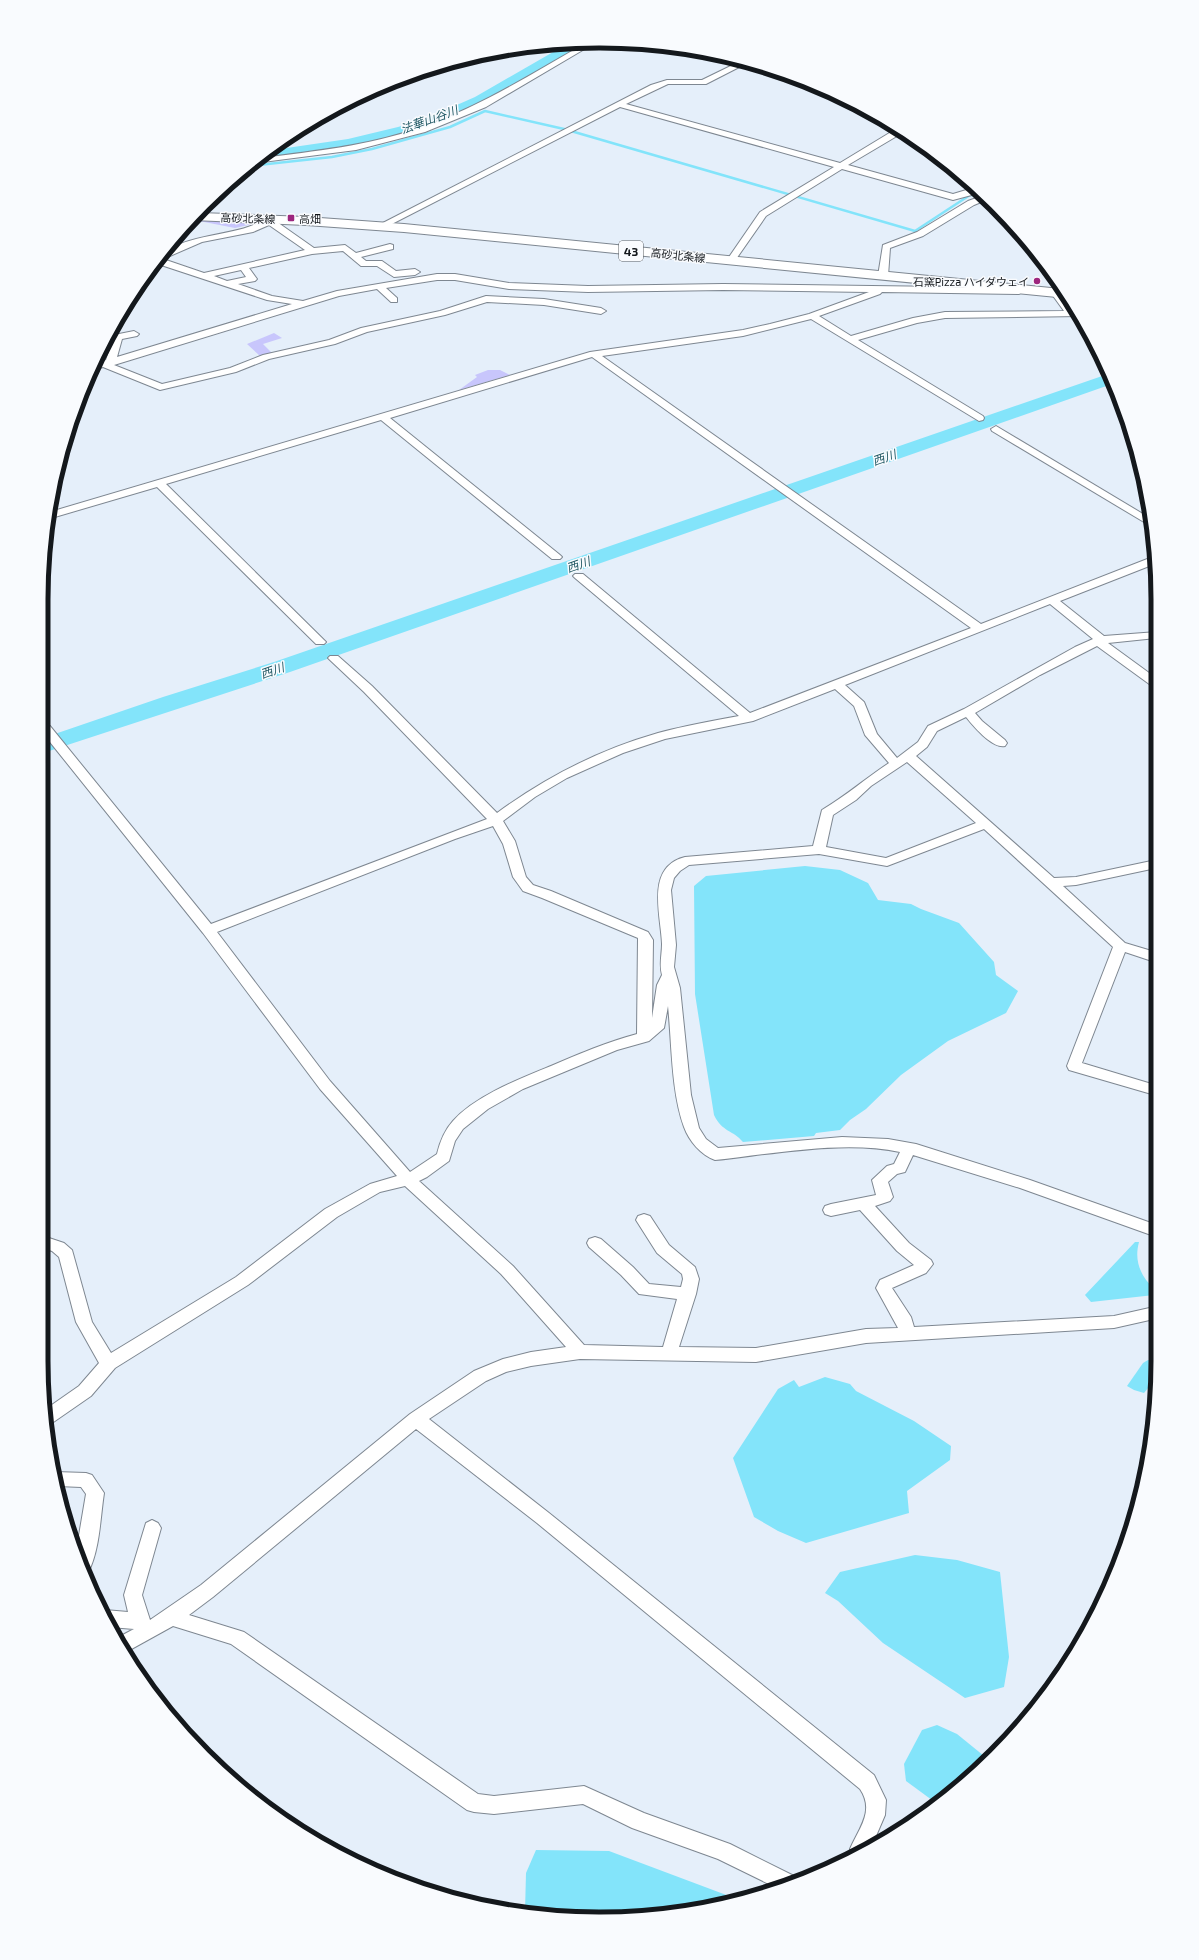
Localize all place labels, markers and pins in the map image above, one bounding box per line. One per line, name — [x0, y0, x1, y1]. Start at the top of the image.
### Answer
place label: 高畑 — [299, 212, 321, 225]
marker: 高畑 — [286, 213, 296, 223]
place label: 石窯Pizza ハイダウェイ — [913, 275, 1029, 288]
marker: 石窯Pizza ハイダウェイ — [1032, 276, 1042, 286]

